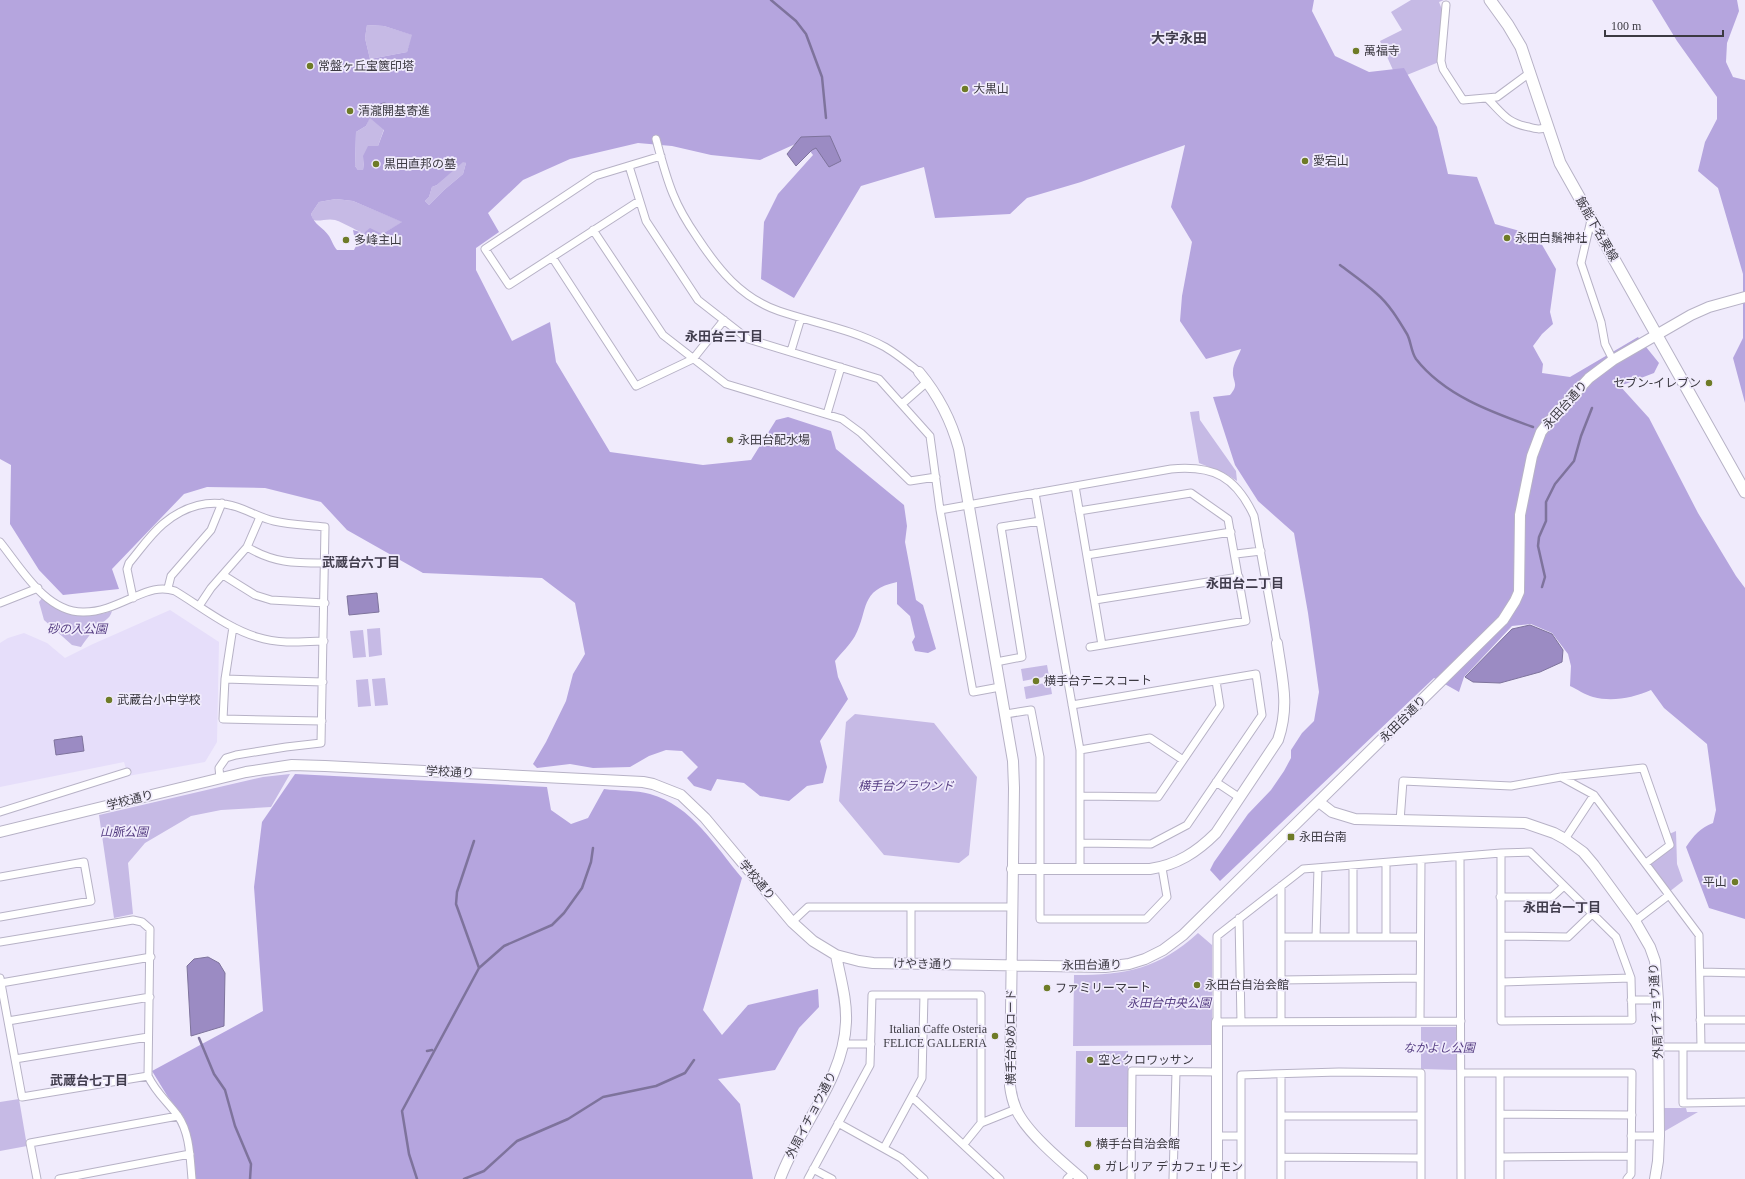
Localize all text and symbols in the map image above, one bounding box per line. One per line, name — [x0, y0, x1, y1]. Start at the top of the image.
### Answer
scale bar — [1605, 12, 1723, 38]
text: 100 m — [1611, 19, 1642, 33]
district label: 大字永田 — [1151, 31, 1207, 46]
place label: 萬福寺 — [1364, 44, 1400, 58]
marker: 萬福寺 — [1351, 46, 1361, 56]
place label: 常盤ヶ丘宝篋印塔 — [318, 59, 414, 73]
marker: 常盤ヶ丘宝篋印塔 — [305, 61, 315, 71]
place label: 大黒山 — [973, 82, 1009, 96]
marker: 大黒山 — [960, 84, 970, 94]
place label: 清瀧開基寄進 — [358, 104, 430, 118]
marker: 清瀧開基寄進 — [345, 106, 355, 116]
place label: 愛宕山 — [1313, 154, 1349, 168]
marker: 愛宕山 — [1300, 156, 1310, 166]
place label: 黒田直邦の墓 — [384, 157, 456, 171]
marker: 黒田直邦の墓 — [371, 159, 381, 169]
street label: 飯能下名栗線 — [1573, 194, 1621, 264]
place label: 永田白鬚神社 — [1515, 231, 1587, 245]
place label: 多峰主山 — [354, 233, 402, 247]
marker: 永田白鬚神社 — [1502, 233, 1512, 243]
marker: 多峰主山 — [341, 235, 351, 245]
district label: 永田台三丁目 — [685, 329, 763, 344]
place label: セブン-イレブン — [1613, 376, 1701, 390]
street label: 永田台通り — [1540, 378, 1590, 432]
marker: セブン-イレブン — [1704, 378, 1714, 388]
place label: 永田台配水場 — [738, 433, 810, 447]
marker: 永田台配水場 — [725, 435, 735, 445]
district label: 武蔵台六丁目 — [322, 555, 400, 570]
district label: 永田台二丁目 — [1206, 576, 1284, 591]
park label: 砂の入公園 — [47, 622, 109, 636]
place label: 横手台テニスコート — [1044, 674, 1152, 688]
marker: 横手台テニスコート — [1031, 676, 1041, 686]
place label: 武蔵台小中学校 — [117, 693, 201, 707]
street label: 永田台通り — [1377, 693, 1429, 745]
marker: 武蔵台小中学校 — [104, 695, 114, 705]
street label: 学校通り — [426, 764, 474, 780]
park label: 横手台グラウンド — [858, 779, 955, 793]
street label: 学校通り — [105, 787, 155, 813]
park label: 山脈公園 — [100, 825, 150, 839]
place label: 永田台南 — [1299, 830, 1347, 844]
marker: 永田台南 — [1286, 832, 1296, 842]
street label: 学校通り — [736, 857, 778, 903]
place label: 平山 — [1703, 875, 1727, 889]
marker: 平山 — [1730, 877, 1740, 887]
district label: 永田台一丁目 — [1523, 900, 1601, 915]
street label: けやき通り — [893, 956, 953, 972]
street label: 永田台通り — [1062, 957, 1122, 973]
street label: 外周イチョウ通り — [1646, 963, 1666, 1059]
place label: 永田台自治会館 — [1205, 978, 1289, 992]
marker: 永田台自治会館 — [1192, 980, 1202, 990]
place label: ファミリーマート — [1055, 981, 1151, 995]
marker: ファミリーマート — [1042, 983, 1052, 993]
street label: 横手台ゆめロード — [1004, 989, 1018, 1085]
park label: 永田台中央公園 — [1127, 996, 1213, 1010]
place label: Italian Caffe Osteria FELICE GALLERIA — [883, 1022, 988, 1050]
marker: Italian Caffe Osteria FELICE GALLERIA — [990, 1031, 1000, 1041]
park label: なかよし公園 — [1403, 1041, 1477, 1055]
place label: 空とクロワッサン — [1098, 1053, 1194, 1067]
marker: 空とクロワッサン — [1085, 1055, 1095, 1065]
street label: 外周イチョウ通り — [783, 1069, 839, 1161]
district label: 武蔵台七丁目 — [50, 1073, 128, 1088]
place label: 横手台自治会館 — [1096, 1137, 1180, 1151]
marker: 横手台自治会館 — [1083, 1139, 1093, 1149]
place label: ガレリア デ カフェリモン — [1105, 1160, 1243, 1174]
marker: ガレリア デ カフェリモン — [1092, 1162, 1102, 1172]

